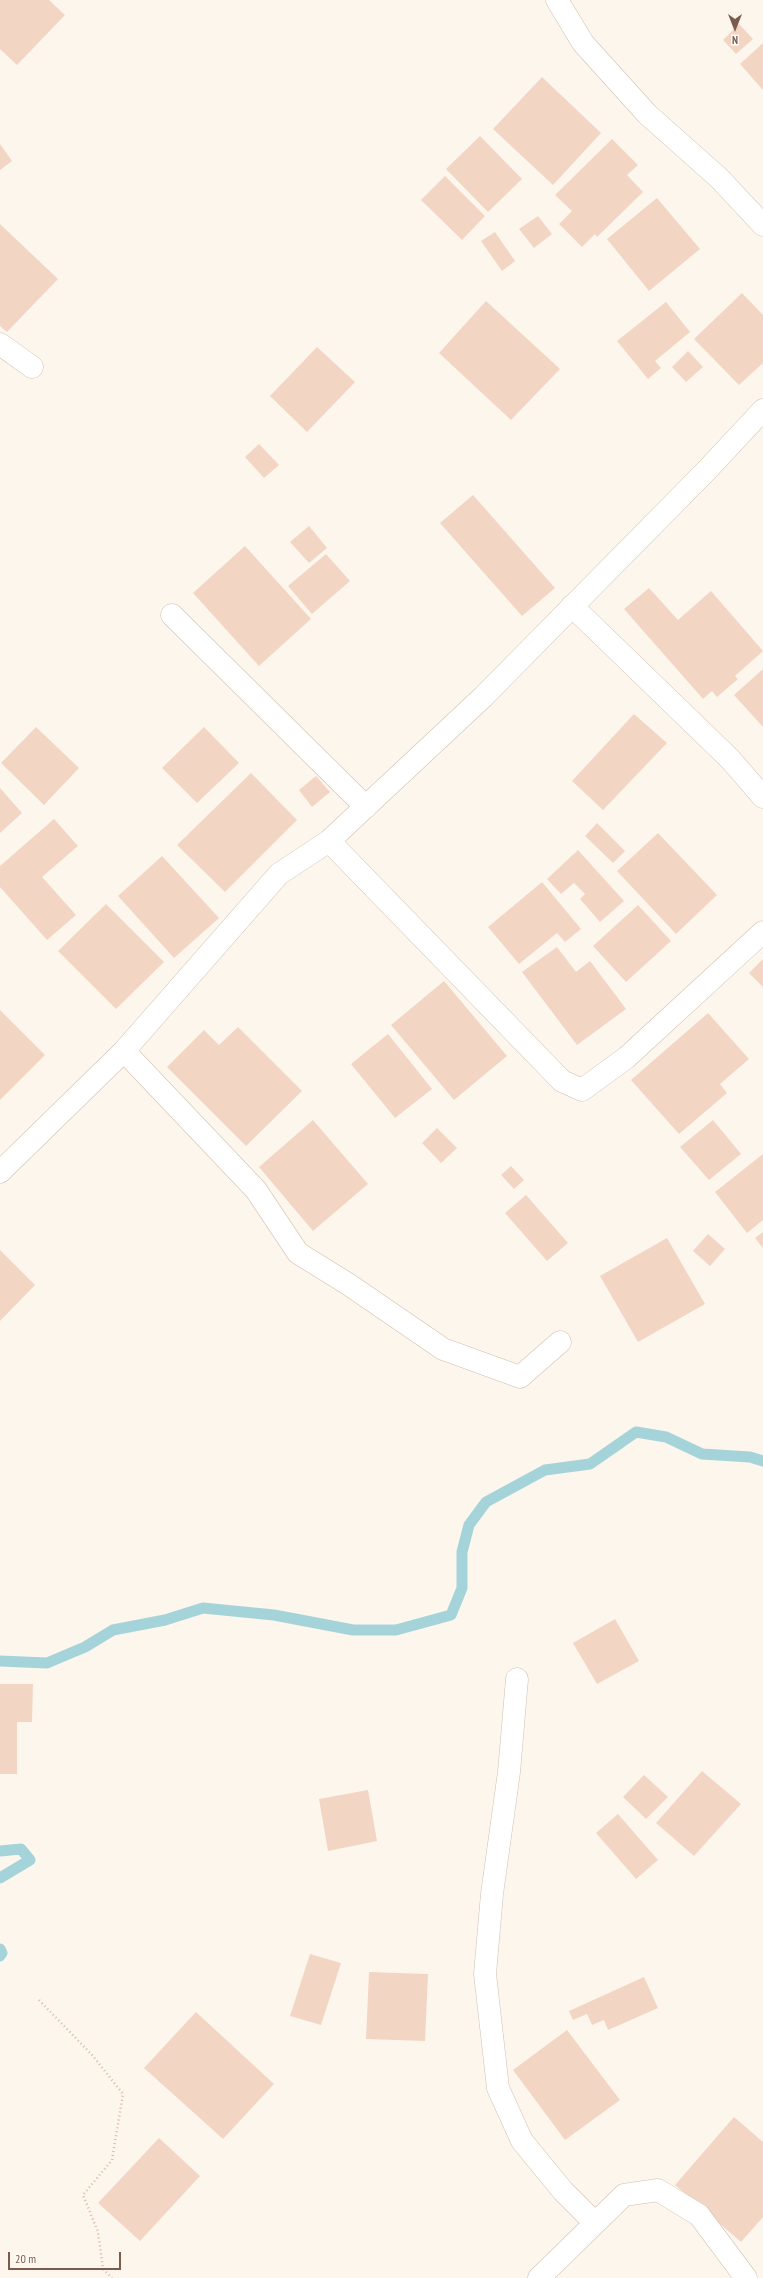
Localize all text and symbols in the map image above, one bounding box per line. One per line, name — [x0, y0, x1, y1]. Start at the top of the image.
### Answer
north arrow — [715, 8, 755, 48]
text: N — [732, 33, 738, 47]
scale bar — [10, 2244, 123, 2270]
text: 20 m — [15, 2251, 36, 2266]

